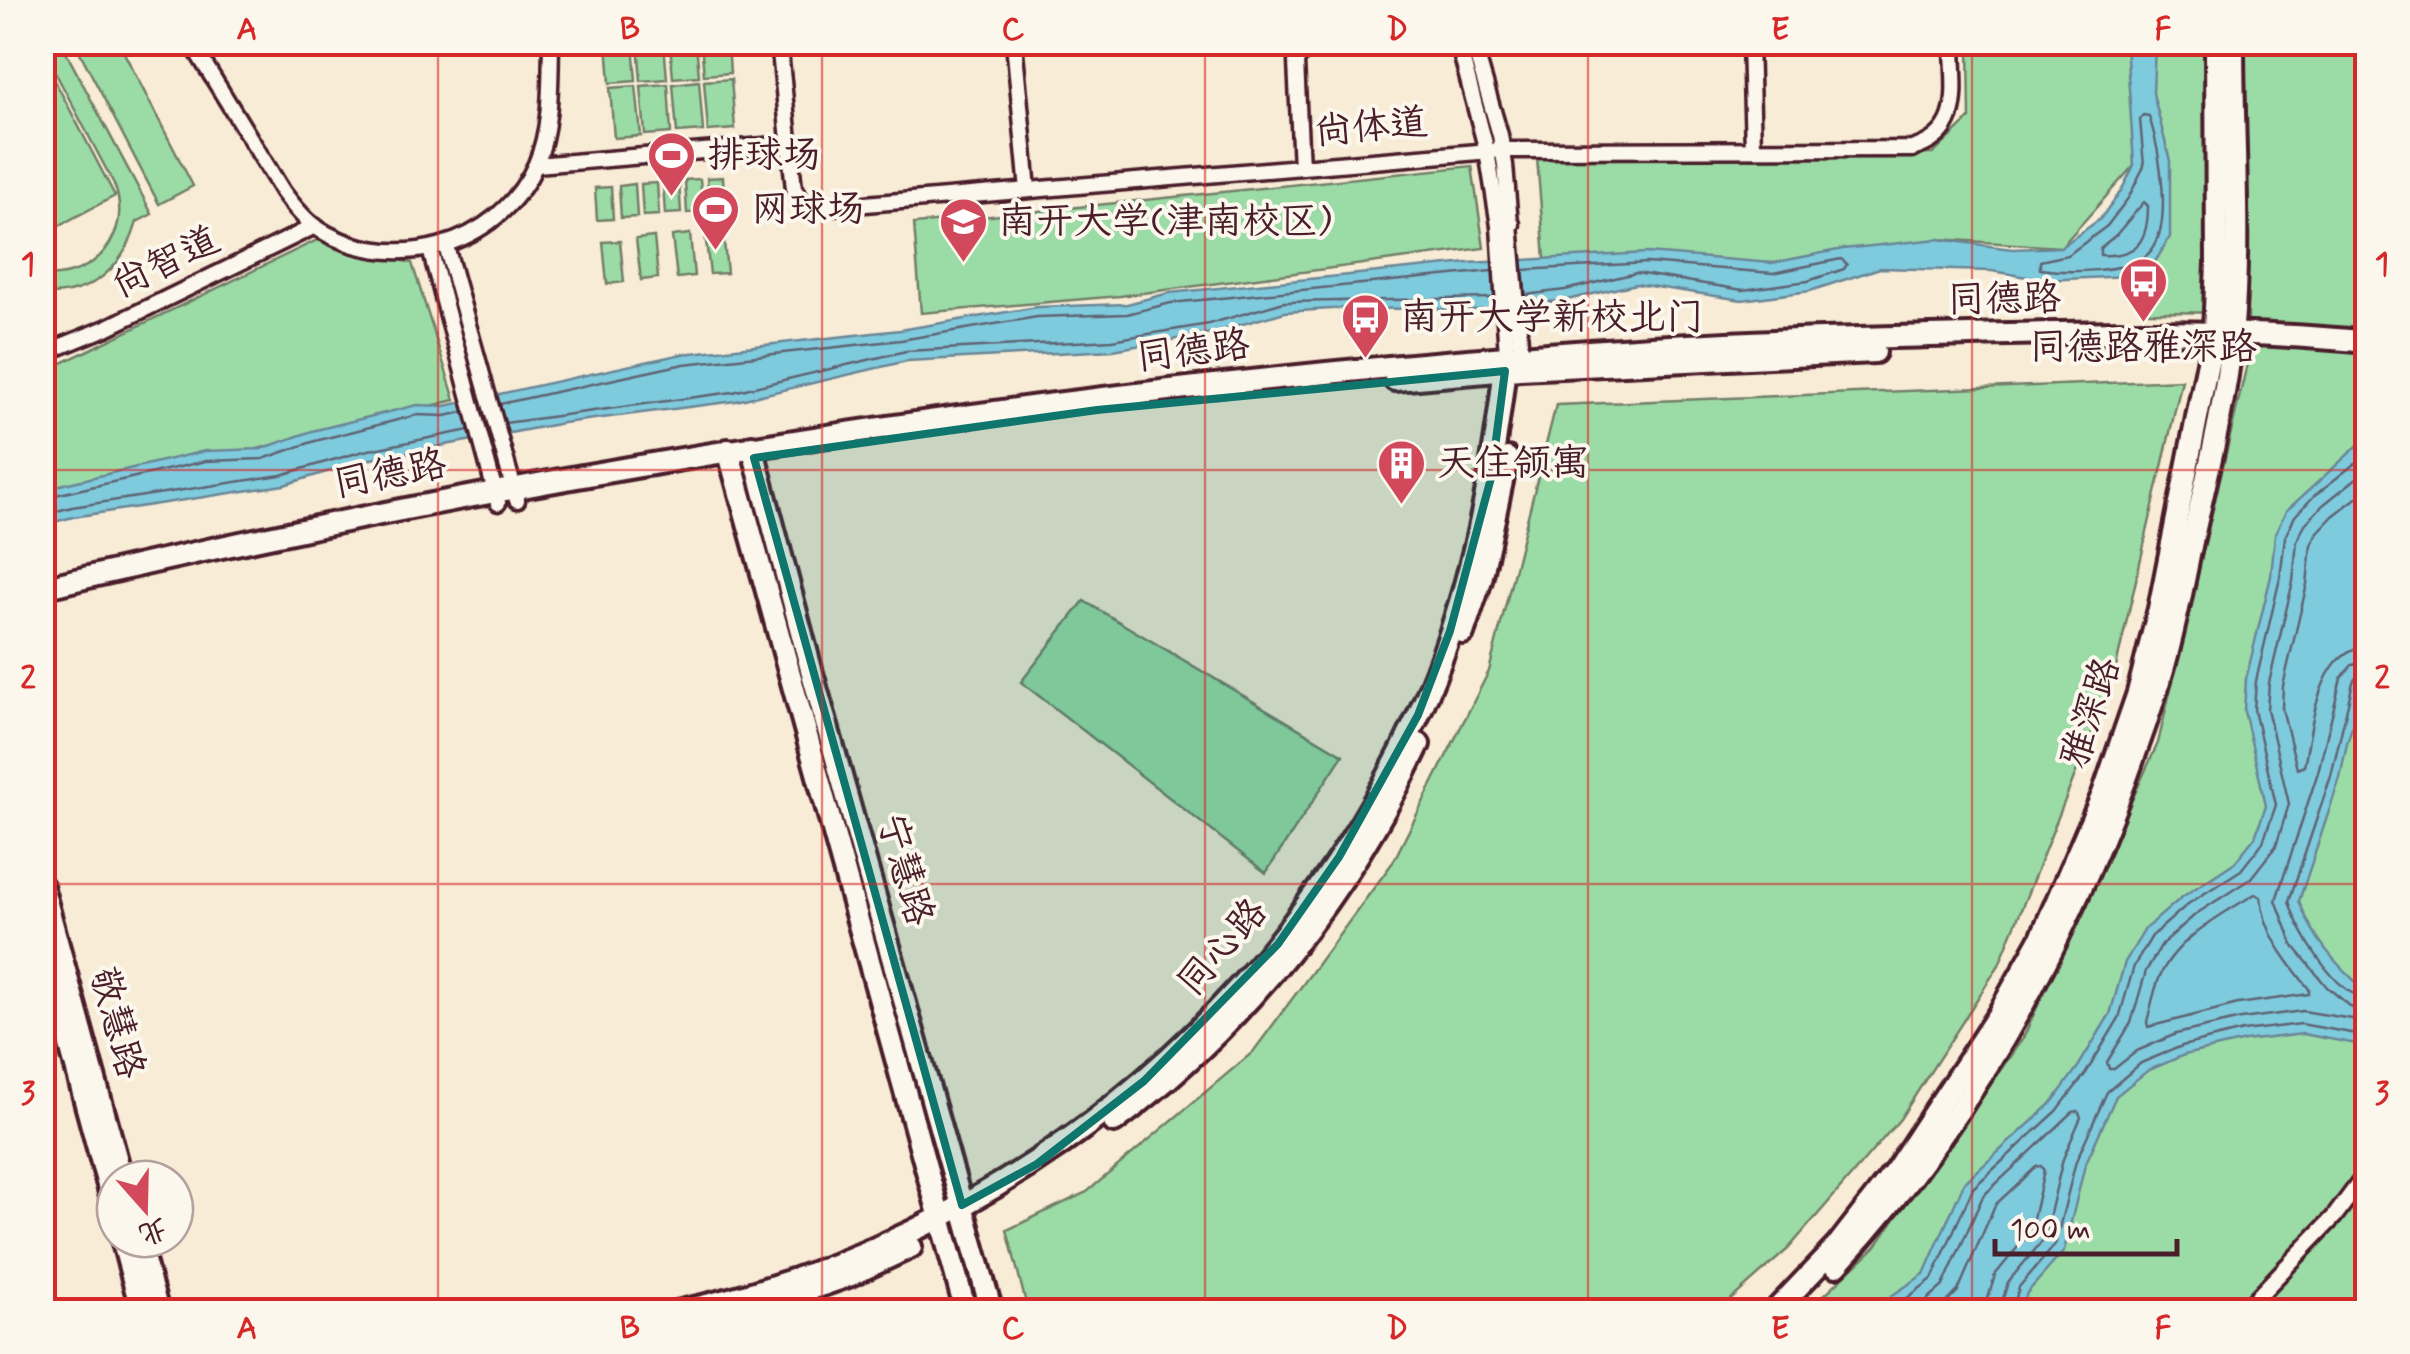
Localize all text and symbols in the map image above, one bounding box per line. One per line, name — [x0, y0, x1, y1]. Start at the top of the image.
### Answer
text: A — [237, 9, 257, 51]
text: B — [620, 9, 640, 51]
text: C — [1002, 9, 1025, 51]
text: D — [1386, 9, 1408, 51]
text: E — [1771, 9, 1790, 51]
text: F — [2155, 9, 2172, 51]
street label: 尚体道 — [1312, 99, 1430, 157]
sports icon: 排球场 — [646, 130, 698, 198]
place label: 排球场 — [707, 132, 821, 181]
sports icon: 网球场 — [690, 184, 742, 252]
place label: 网球场 — [751, 186, 865, 235]
school or university icon: 南开大学(津南校区) — [937, 196, 989, 264]
place label: 南开大学(津南校区) — [998, 198, 1332, 247]
street label: 尚智道 — [104, 216, 228, 310]
text: 1 — [21, 244, 35, 286]
text: 1 — [2375, 244, 2389, 286]
bus stop icon: 同德路雅深路 — [2117, 256, 2169, 324]
street label: 同德路 — [1947, 275, 2061, 325]
bus stop icon: 南开大学新校北门 — [1339, 292, 1391, 360]
place label: 南开大学新校北门 — [1400, 294, 1704, 343]
street label: 同德路 — [1133, 321, 1253, 383]
place label: 同德路雅深路 — [2029, 324, 2257, 373]
building icon: 天住领寓 — [1376, 438, 1428, 506]
street label: 同德路 — [329, 440, 451, 510]
place label: 天住领寓 — [1437, 440, 1589, 489]
street label: 雅深路 — [2051, 651, 2133, 775]
text: 2 — [20, 658, 36, 700]
text: 2 — [2374, 658, 2390, 700]
street label: 宁慧路 — [865, 808, 943, 932]
street label: 同心路 — [1167, 889, 1279, 1007]
street label: 敬慧路 — [78, 962, 154, 1084]
text: 3 — [21, 1073, 36, 1115]
text: 3 — [2375, 1073, 2390, 1115]
north arrow — [95, 1159, 195, 1259]
scale bar — [1995, 1194, 2178, 1256]
text: 北 — [133, 1208, 172, 1252]
text: 100 m — [2010, 1211, 2091, 1250]
text: A — [237, 1308, 257, 1350]
text: B — [620, 1308, 640, 1350]
text: C — [1002, 1308, 1025, 1350]
text: D — [1386, 1308, 1408, 1350]
text: E — [1771, 1308, 1790, 1350]
text: F — [2155, 1308, 2172, 1350]

